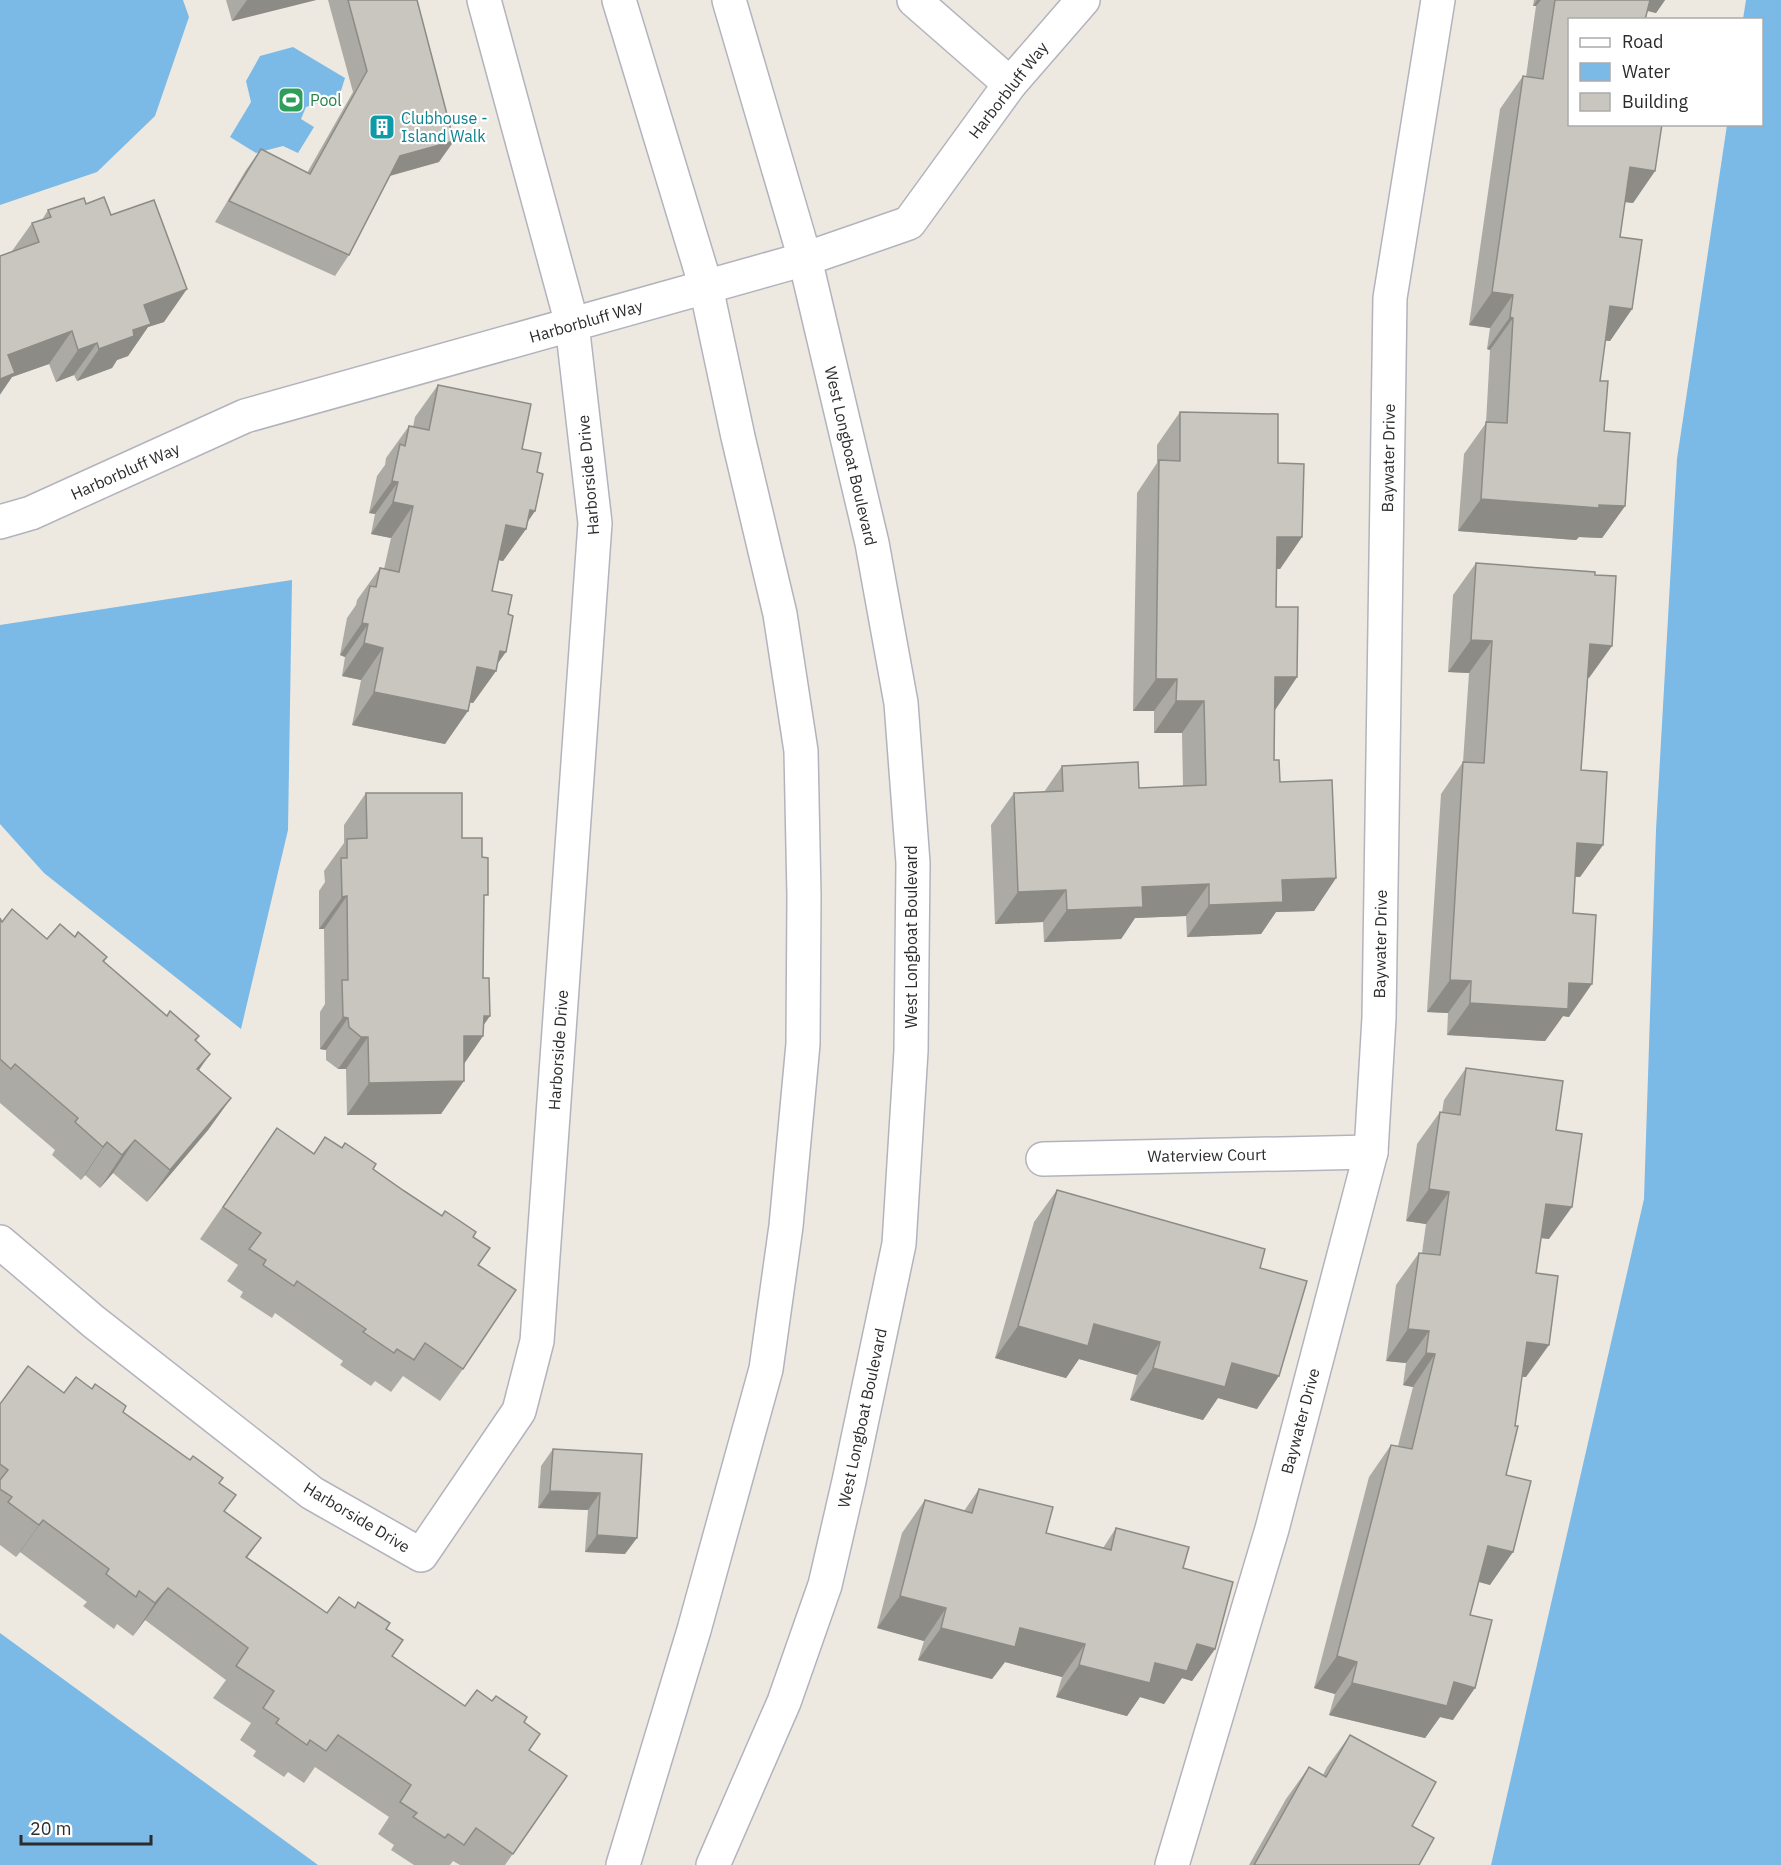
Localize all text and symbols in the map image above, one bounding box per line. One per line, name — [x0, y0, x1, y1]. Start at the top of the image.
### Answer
legend — [1568, 18, 1763, 126]
text: Road — [1622, 30, 1663, 53]
street label: Harborbluff Way — [964, 38, 1052, 142]
text: Water — [1622, 60, 1671, 83]
sports icon: Pool — [276, 85, 306, 115]
place label: Pool — [310, 90, 342, 110]
text: Building — [1622, 90, 1689, 113]
place label: Clubhouse - Island Walk — [401, 108, 488, 146]
building icon: Clubhouse - Island Walk — [367, 112, 397, 142]
street label: Harborbluff Way — [527, 295, 645, 347]
street label: West Longboat Boulevard — [821, 364, 881, 548]
street label: Baywater Drive — [1377, 403, 1399, 513]
street label: Harborside Drive — [573, 414, 603, 536]
street label: Harborbluff Way — [67, 438, 183, 504]
street label: West Longboat Boulevard — [901, 845, 921, 1029]
street label: Baywater Drive — [1369, 889, 1391, 999]
street label: Harborside Drive — [544, 989, 572, 1111]
street label: Waterview Court — [1147, 1144, 1267, 1166]
street label: West Longboat Boulevard — [833, 1326, 891, 1510]
street label: Baywater Drive — [1276, 1366, 1324, 1476]
street label: Harborside Drive — [300, 1477, 414, 1557]
scale bar — [21, 1808, 152, 1846]
text: 20 m — [30, 1817, 72, 1840]

